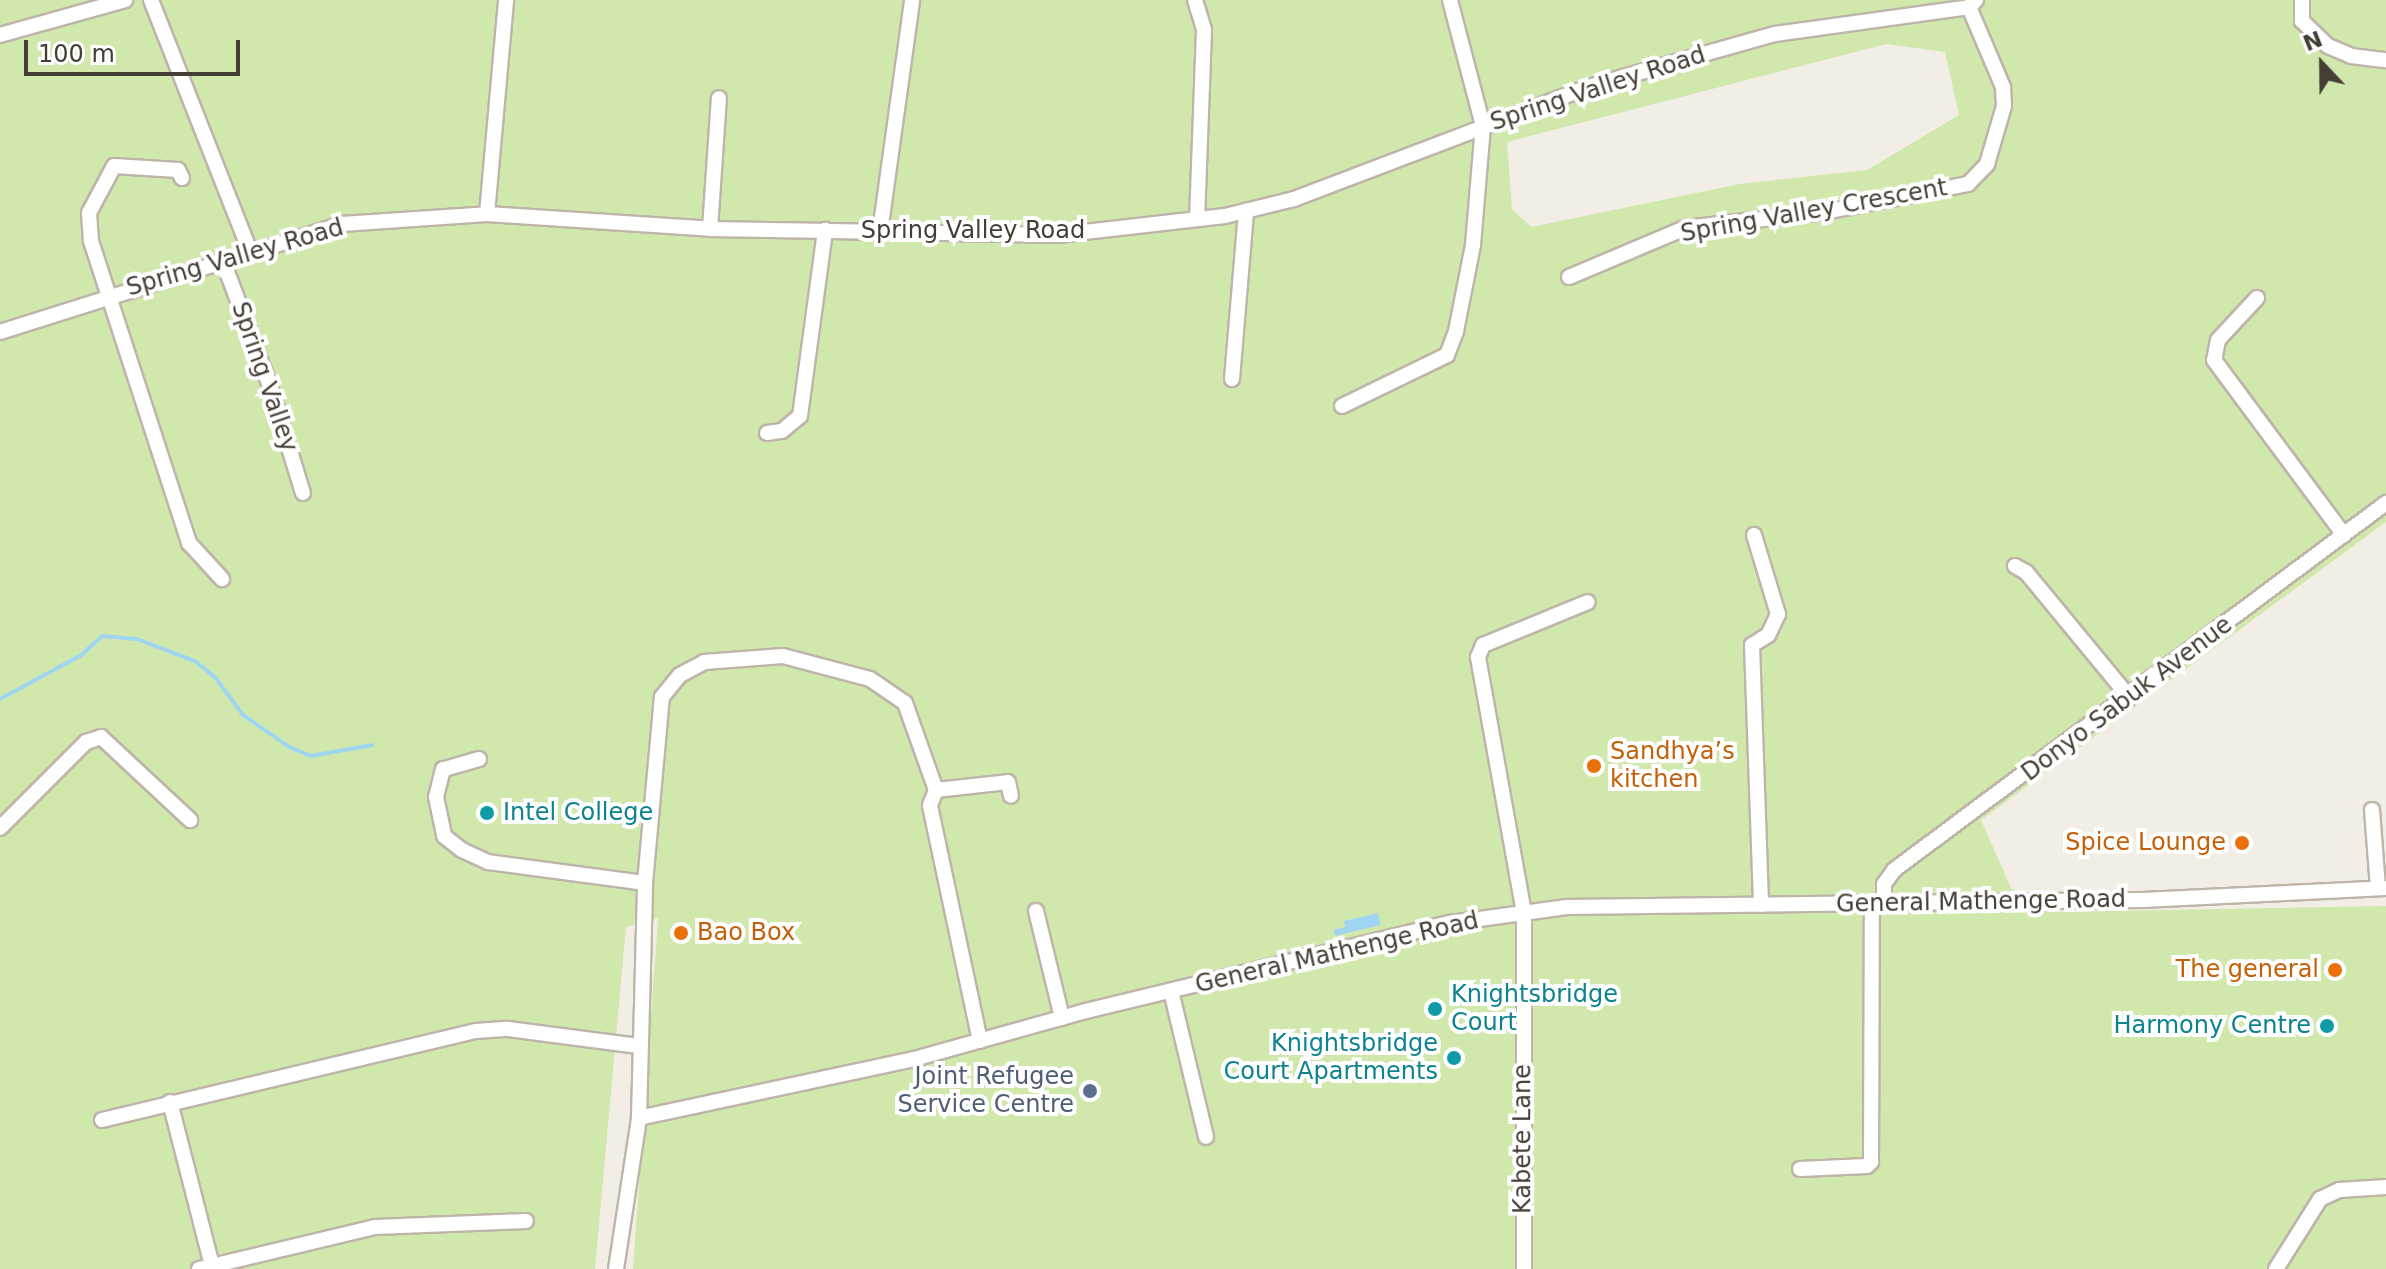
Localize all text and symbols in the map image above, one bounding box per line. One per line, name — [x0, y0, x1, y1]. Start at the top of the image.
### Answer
scale bar — [28, 24, 244, 74]
north arrow — [2282, 24, 2362, 104]
text: N — [2300, 26, 2326, 56]
text: 100 m — [38, 40, 115, 68]
street label: Spring Valley Road — [1487, 41, 1709, 137]
street label: Spring Valley Crescent — [1678, 173, 1950, 249]
street label: Spring Valley Road — [123, 213, 347, 303]
street label: Spring Valley Road — [861, 217, 1085, 245]
street label: Spring Valley — [225, 298, 303, 456]
street label: Donyo Sabuk Avenue — [2016, 610, 2238, 788]
place label: Sandhya’s kitchen — [1610, 738, 1735, 794]
marker: Sandhya’s kitchen — [1585, 757, 1603, 775]
place label: Intel College — [503, 799, 653, 827]
marker: Intel College — [478, 804, 496, 822]
place label: Spice Lounge — [2065, 829, 2226, 857]
marker: Spice Lounge — [2233, 834, 2251, 852]
street label: General Mathenge Road — [1836, 885, 2126, 919]
street label: General Mathenge Road — [1192, 906, 1482, 1000]
place label: Bao Box — [697, 919, 795, 947]
marker: Bao Box — [672, 924, 690, 942]
place label: The general — [2176, 956, 2319, 984]
marker: The general — [2326, 961, 2344, 979]
place label: Knightsbridge Court — [1451, 981, 1618, 1037]
marker: Knightsbridge Court — [1426, 1000, 1444, 1018]
place label: Harmony Centre — [2113, 1012, 2311, 1040]
marker: Harmony Centre — [2318, 1017, 2336, 1035]
place label: Knightsbridge Court Apartments — [1224, 1030, 1438, 1086]
marker: Knightsbridge Court Apartments — [1445, 1049, 1463, 1067]
place label: Joint Refugee Service Centre — [897, 1063, 1074, 1119]
street label: Kabete Lane — [1509, 1064, 1537, 1214]
marker: Joint Refugee Service Centre — [1081, 1082, 1099, 1100]

